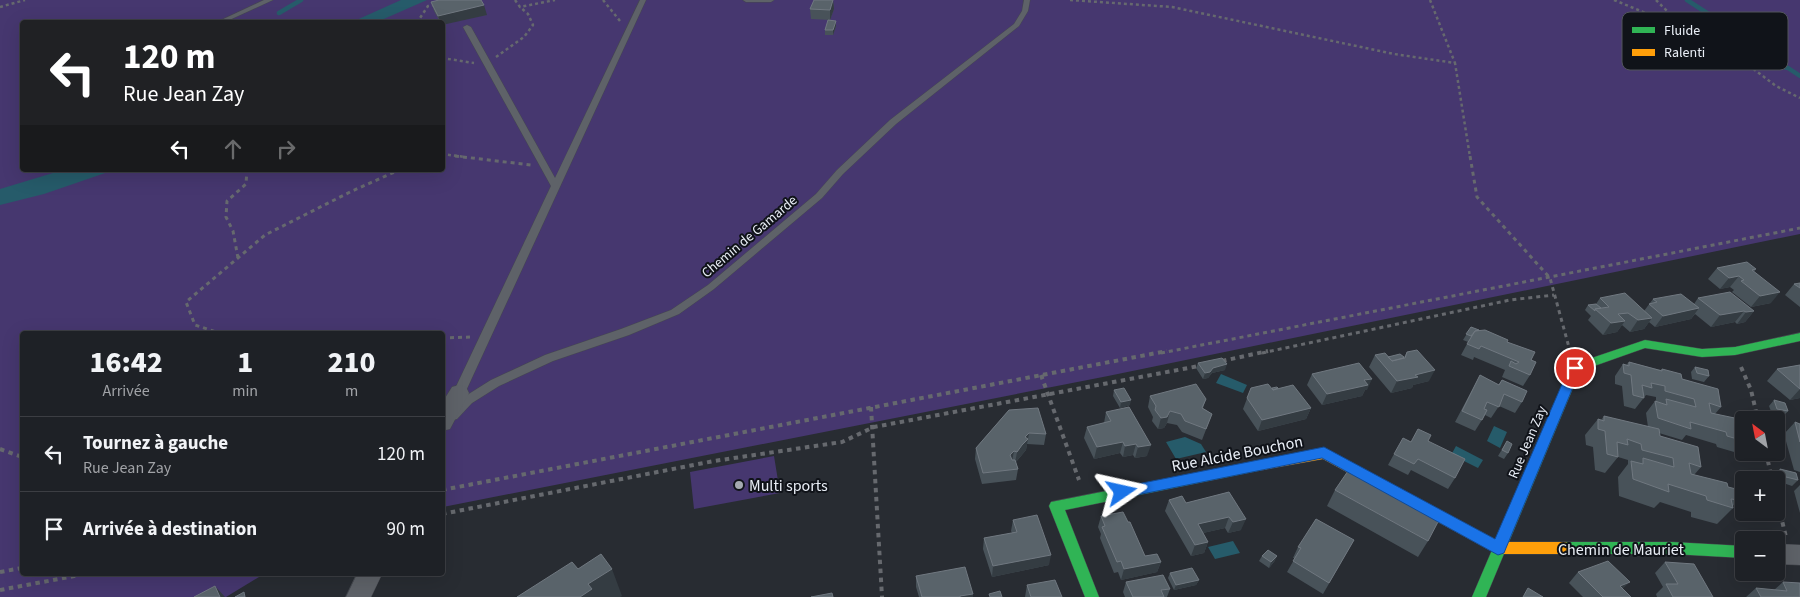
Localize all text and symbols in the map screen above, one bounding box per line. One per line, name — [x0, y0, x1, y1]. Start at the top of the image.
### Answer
legend — [1622, 12, 1788, 70]
text: Fluide — [1664, 21, 1700, 41]
text: 120 m — [123, 32, 215, 82]
icon: left — [40, 40, 105, 105]
text: Ralenti — [1664, 43, 1705, 63]
text: Rue Jean Zay — [123, 78, 244, 110]
icon: left — [166, 135, 194, 163]
icon: ahead — [219, 135, 247, 163]
icon: right — [272, 135, 300, 163]
street label: Chemin de Gamarde — [697, 191, 802, 283]
text: 16:42 — [89, 341, 163, 384]
text: 1 — [237, 341, 253, 384]
text: 210 — [328, 341, 376, 384]
pin — [1554, 347, 1596, 389]
icon: arrive — [1561, 354, 1589, 382]
text: Arrivée — [103, 380, 150, 402]
text: min — [232, 380, 258, 402]
text: m — [345, 380, 358, 402]
street label: Rue Jean Zay — [1504, 403, 1552, 482]
north arrow — [1735, 411, 1785, 461]
map controls — [1735, 411, 1785, 581]
text: Tournez à gauche — [83, 430, 228, 457]
street label: Rue Alcide Bouchon — [1170, 430, 1305, 477]
icon: left — [40, 440, 68, 468]
text: 120 m — [377, 441, 425, 468]
text: Rue Jean Zay — [83, 457, 171, 479]
position arrow — [1095, 465, 1147, 517]
button: + — [1735, 471, 1785, 521]
place label: Multi sports — [749, 475, 828, 497]
marker: Multi sports — [733, 479, 745, 491]
icon: arrive — [40, 515, 68, 543]
text: Arrivée à destination — [83, 516, 257, 543]
text: 90 m — [387, 516, 425, 543]
button: − — [1735, 531, 1785, 581]
street label: Chemin de Mauriet — [1558, 539, 1685, 561]

